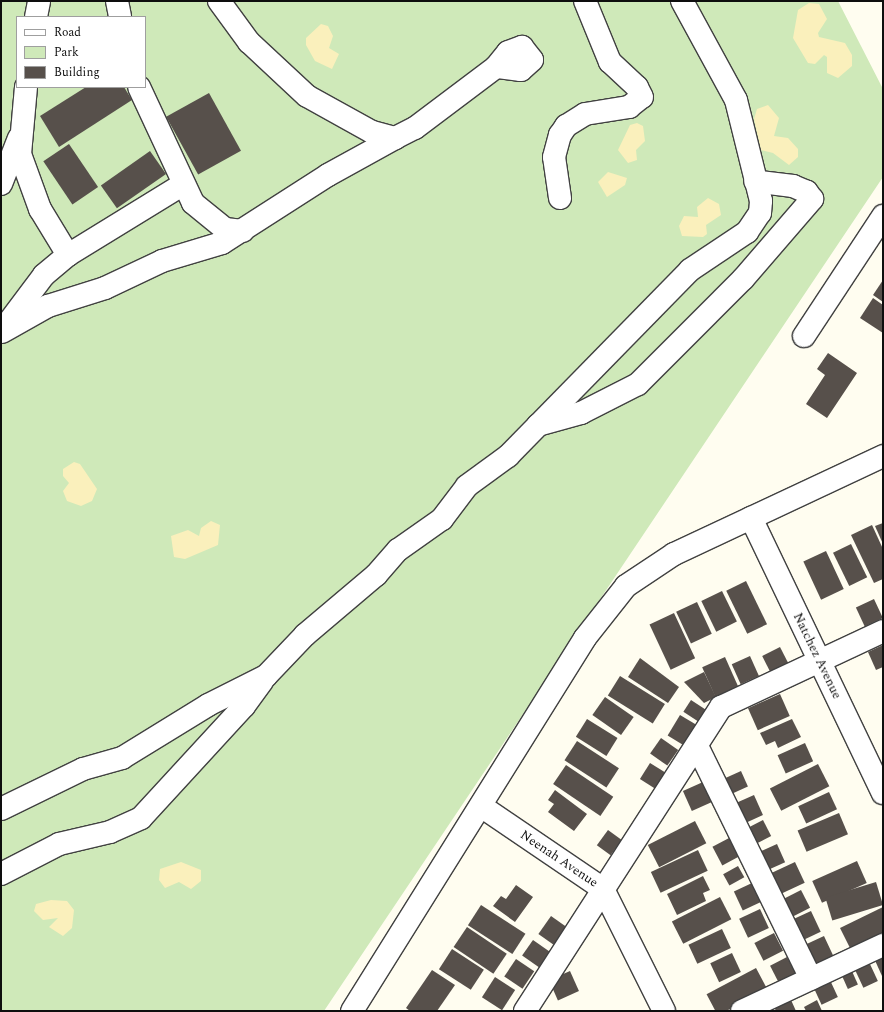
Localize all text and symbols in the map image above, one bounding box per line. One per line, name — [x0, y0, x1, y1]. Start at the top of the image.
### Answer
legend — [16, 16, 146, 88]
text: Road — [54, 23, 81, 42]
text: Park — [54, 43, 79, 62]
text: Building — [54, 63, 100, 82]
street label: Natchez Avenue — [789, 610, 845, 702]
street label: Neenah Avenue — [517, 827, 601, 891]

